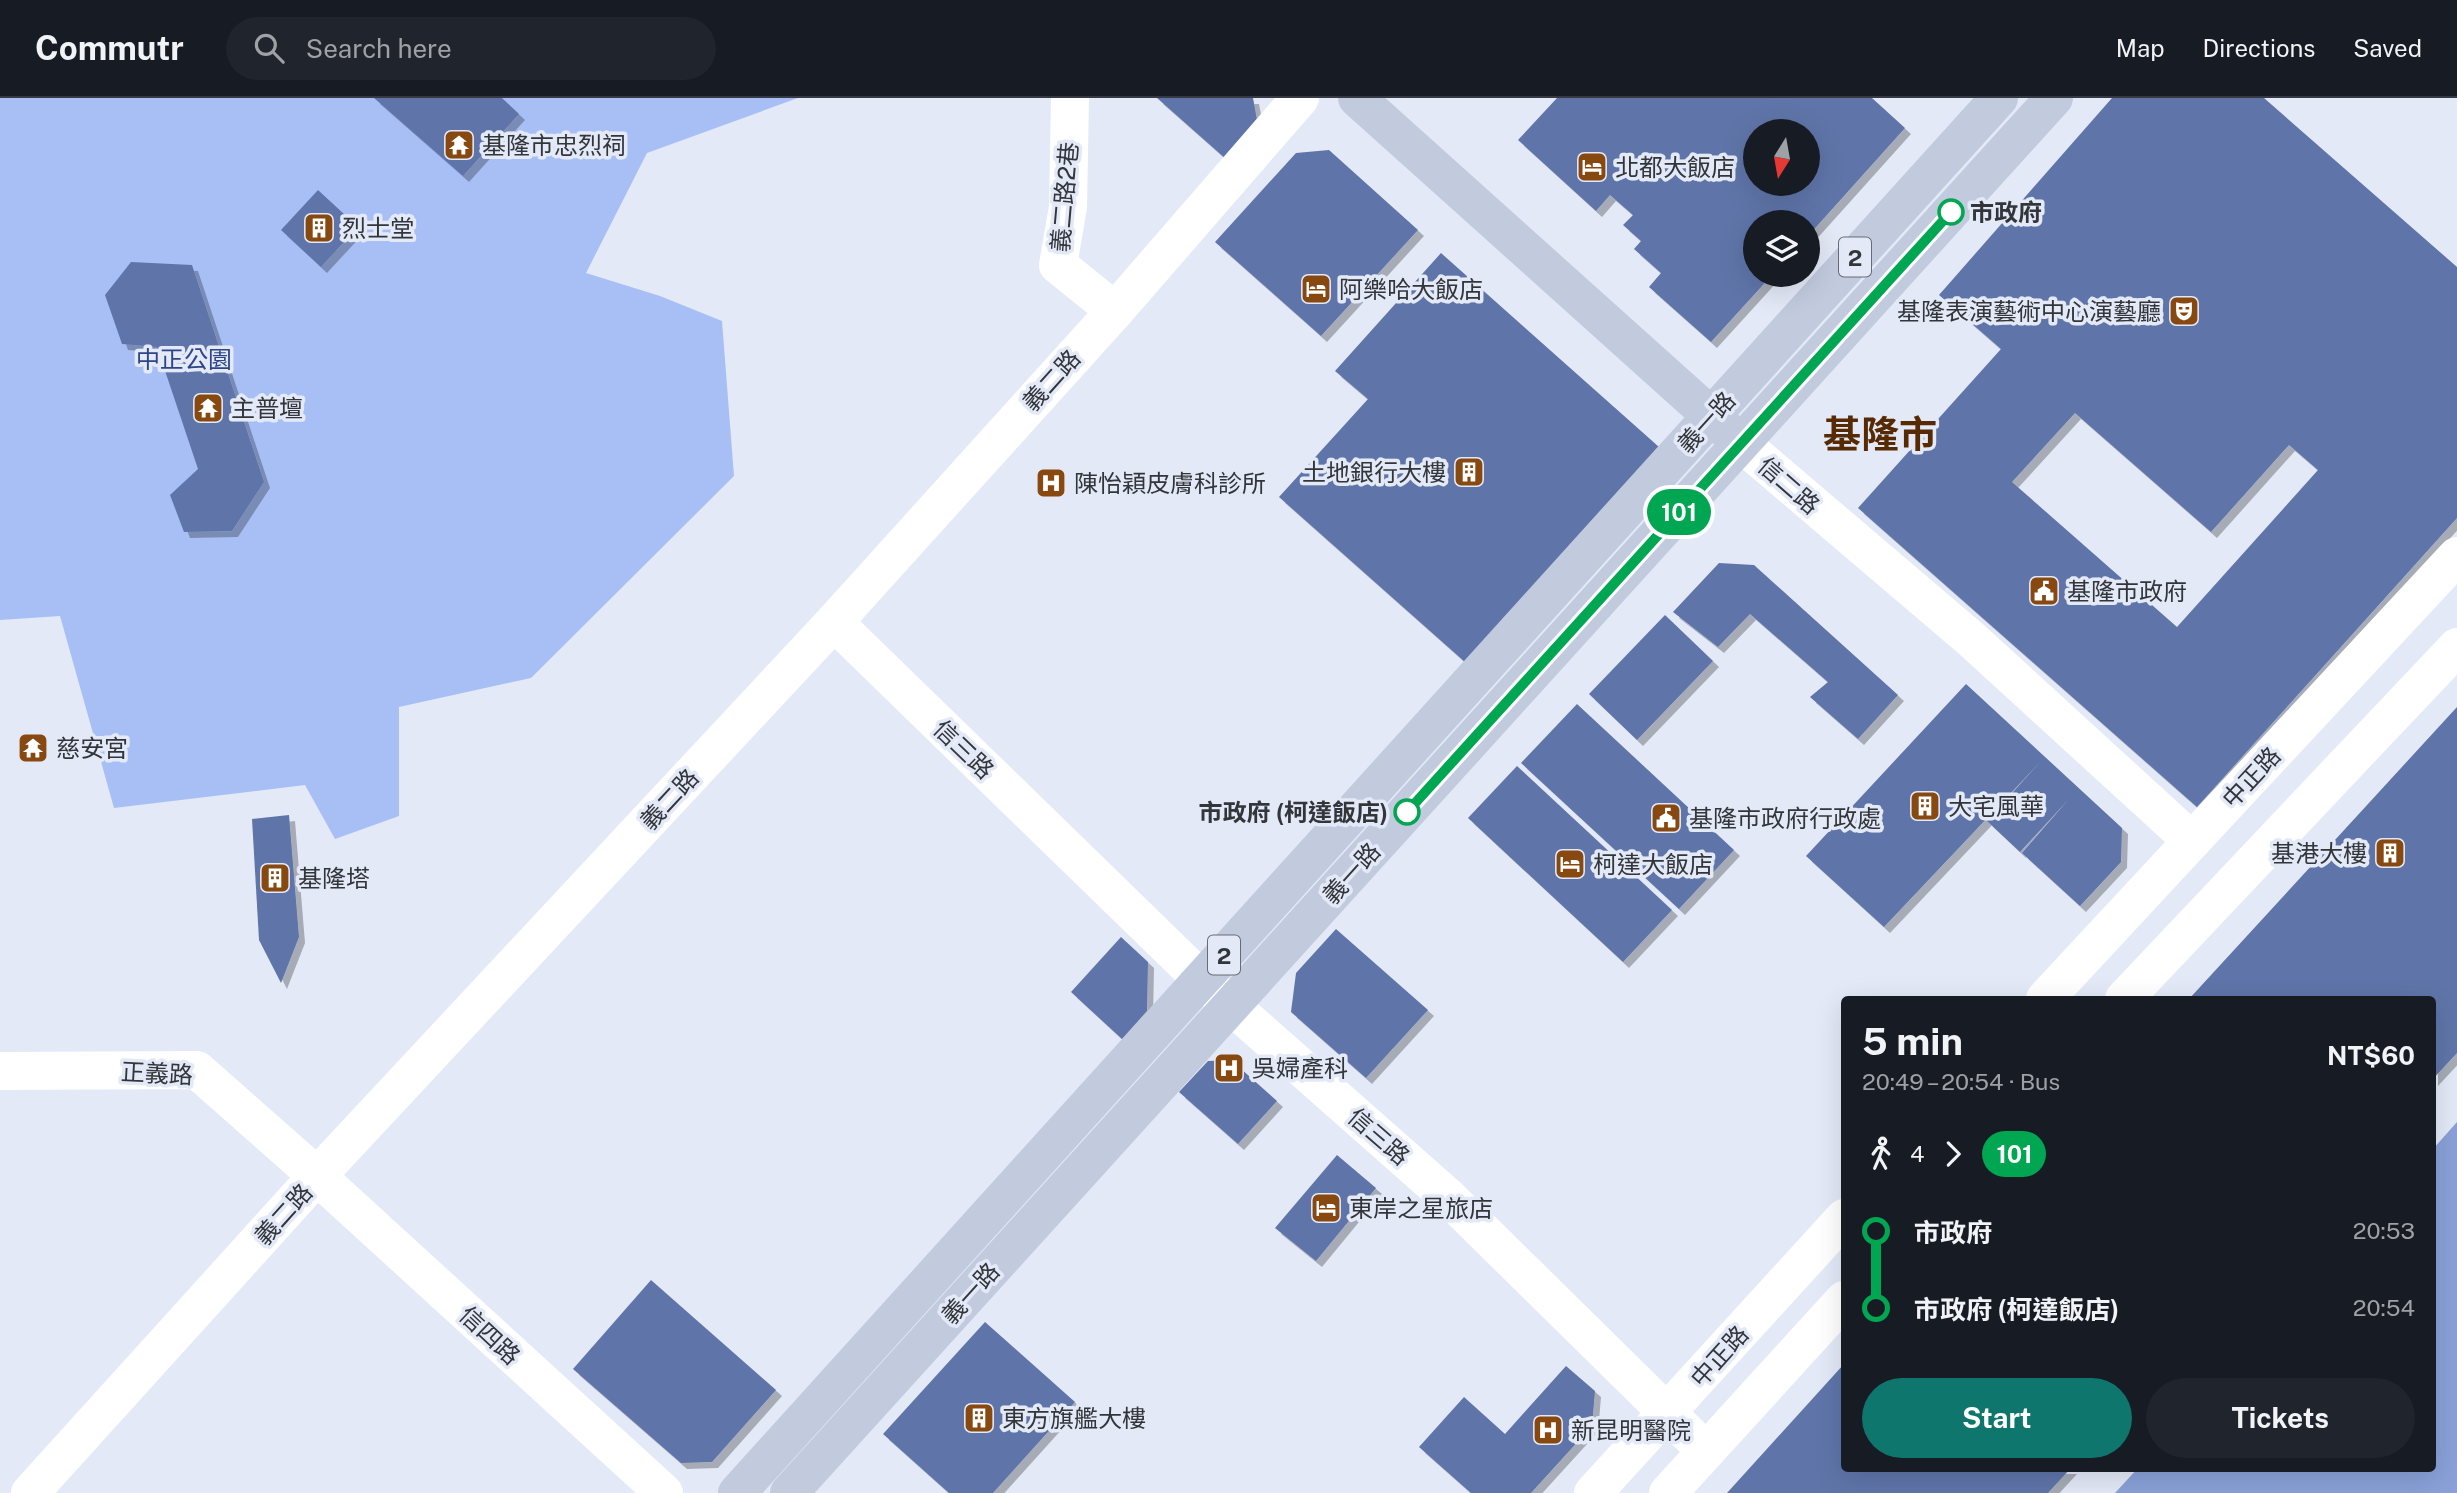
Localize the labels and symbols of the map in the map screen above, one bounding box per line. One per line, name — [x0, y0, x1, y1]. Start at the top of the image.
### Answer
north arrow — [1743, 119, 1820, 196]
temple icon: 基隆市忠烈祠 — [442, 128, 476, 162]
place label: 基隆市忠烈祠 — [482, 131, 626, 159]
street label: 義二路2巷 — [1045, 141, 1083, 253]
hotel icon: 北都大飯店 — [1575, 150, 1609, 184]
place label: 北都大飯店 — [1615, 153, 1735, 181]
place label: 市政府 — [1970, 198, 2042, 226]
marker: 市政府 — [1938, 199, 1964, 225]
building icon: 烈士堂 — [302, 211, 336, 245]
place label: 烈士堂 — [342, 214, 414, 242]
road number: 2 — [1839, 238, 1871, 276]
hotel icon: 阿樂哈大飯店 — [1299, 272, 1333, 306]
place label: 阿樂哈大飯店 — [1339, 275, 1483, 303]
theatre icon: 基隆表演藝術中心演藝廳 — [2167, 294, 2201, 328]
place label: 基隆表演藝術中心演藝廳 — [1897, 297, 2161, 325]
street label: 義二路 — [1017, 344, 1085, 416]
park label: 中正公園 — [136, 345, 232, 373]
street label: 義一路 — [1672, 386, 1740, 458]
temple icon: 主普壇 — [191, 391, 225, 425]
place label: 主普壇 — [231, 394, 303, 422]
district label: 基隆市 — [1823, 412, 1937, 457]
street label: 信二路 — [1753, 451, 1825, 519]
building icon: 土地銀行大樓 — [1452, 455, 1486, 489]
place label: 土地銀行大樓 — [1302, 458, 1446, 486]
hospital icon: 陳怡穎皮膚科診所 — [1034, 466, 1068, 500]
place label: 陳怡穎皮膚科診所 — [1074, 469, 1266, 497]
line badge: 101 — [1639, 489, 1719, 535]
public building icon: 基隆市政府 — [2027, 574, 2061, 608]
place label: 基隆市政府 — [2067, 577, 2187, 605]
street label: 信三路 — [928, 714, 1000, 784]
temple icon: 慈安宮 — [16, 731, 50, 765]
place label: 慈安宮 — [56, 734, 128, 762]
street label: 中正路 — [2216, 741, 2286, 813]
street label: 義二路 — [634, 763, 704, 835]
building icon: 大宅風華 — [1908, 789, 1942, 823]
place label: 大宅風華 — [1948, 792, 2044, 820]
place label: 市政府 (柯達飯店) — [1199, 798, 1388, 826]
marker: 市政府 (柯達飯店) — [1394, 799, 1420, 825]
public building icon: 基隆市政府行政處 — [1649, 801, 1683, 835]
place label: 基隆市政府行政處 — [1689, 804, 1881, 832]
building icon: 基港大樓 — [2373, 836, 2407, 870]
street label: 義一路 — [1317, 837, 1385, 909]
place label: 基港大樓 — [2271, 839, 2367, 867]
hotel icon: 柯達大飯店 — [1553, 847, 1587, 881]
place label: 柯達大飯店 — [1593, 850, 1713, 878]
building icon: 基隆塔 — [258, 861, 292, 895]
place label: 基隆塔 — [298, 864, 370, 892]
road number: 2 — [1208, 936, 1240, 974]
hospital icon: 吳婦產科 — [1212, 1051, 1246, 1085]
place label: 吳婦產科 — [1252, 1054, 1348, 1082]
street label: 正義路 — [120, 1057, 194, 1089]
street label: 信三路 — [1343, 1102, 1415, 1170]
street label: 義二路 — [249, 1178, 317, 1250]
hotel icon: 東岸之星旅店 — [1309, 1191, 1343, 1225]
place label: 東岸之星旅店 — [1349, 1194, 1493, 1222]
street label: 義一路 — [936, 1257, 1004, 1329]
street label: 信四路 — [454, 1300, 526, 1370]
street label: 中正路 — [1685, 1320, 1753, 1392]
building icon: 東方旗艦大樓 — [962, 1401, 996, 1435]
place label: 東方旗艦大樓 — [1002, 1404, 1146, 1432]
hospital icon: 新昆明醫院 — [1531, 1413, 1565, 1447]
place label: 新昆明醫院 — [1571, 1416, 1691, 1444]

